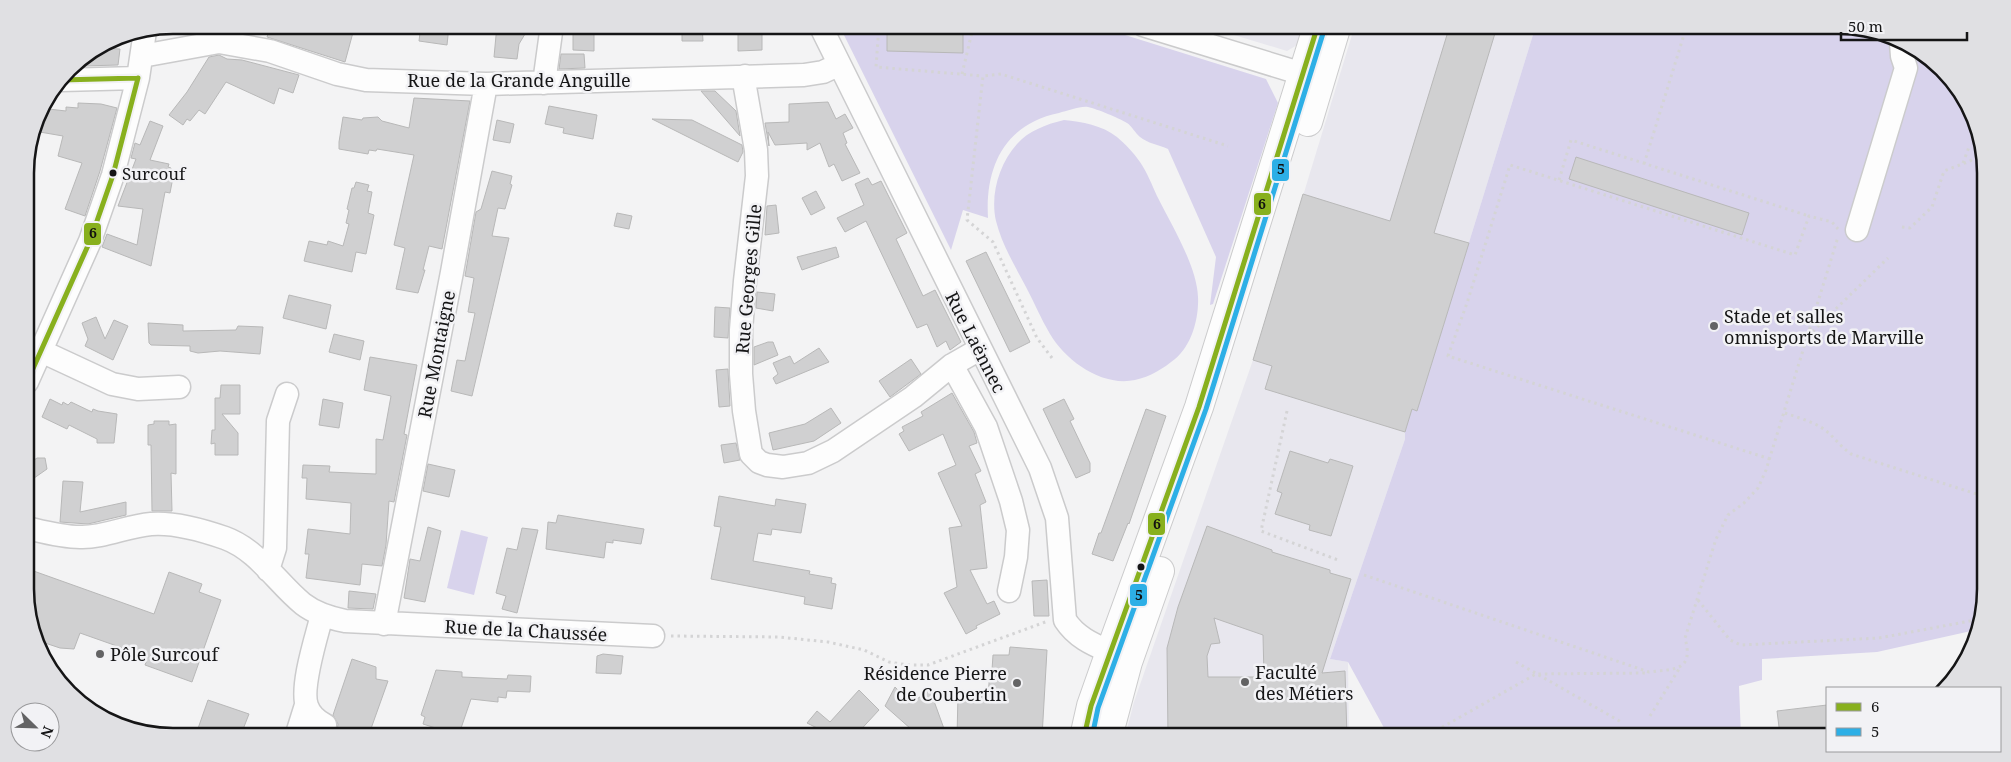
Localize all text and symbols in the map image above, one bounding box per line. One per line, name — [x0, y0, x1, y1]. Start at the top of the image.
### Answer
scale bar — [1841, 10, 1967, 42]
text: 50 m — [1848, 16, 1883, 36]
street label: Rue de la Grande Anguille — [407, 68, 631, 92]
line badge: 5 — [1271, 158, 1290, 182]
text: 5 — [1277, 159, 1285, 178]
place label: Surcouf — [122, 162, 187, 185]
marker: Surcouf — [108, 168, 118, 178]
line badge: 6 — [1253, 192, 1272, 216]
text: 6 — [1258, 194, 1266, 213]
street label: Rue Georges Gille — [729, 203, 767, 355]
line badge: 6 — [83, 222, 102, 246]
text: 6 — [89, 223, 97, 242]
street label: Rue Laënnec — [940, 287, 1012, 397]
street label: Rue Montaigne — [412, 288, 460, 420]
place label: Stade et salles omnisports de Marville — [1724, 304, 1924, 349]
marker: Stade et salles omnisports de Marville — [1708, 320, 1720, 332]
line badge: 6 — [1147, 512, 1166, 536]
text: 6 — [1153, 514, 1161, 533]
unlabelled marker — [1136, 562, 1146, 572]
line badge: 5 — [1129, 583, 1148, 607]
text: 5 — [1135, 585, 1143, 604]
street label: Rue de la Chaussée — [444, 614, 608, 646]
place label: Pôle Surcouf — [110, 642, 220, 666]
marker: Pôle Surcouf — [94, 648, 106, 660]
place label: Faculté des Métiers — [1255, 660, 1353, 705]
place label: Résidence Pierre de Coubertin — [863, 661, 1007, 706]
marker: Faculté des Métiers — [1239, 676, 1251, 688]
marker: Résidence Pierre de Coubertin — [1011, 677, 1023, 689]
legend — [1826, 687, 2001, 752]
text: 6 — [1871, 696, 1879, 716]
north arrow — [10, 702, 60, 752]
text: 5 — [1871, 721, 1879, 741]
text: N — [37, 723, 58, 741]

